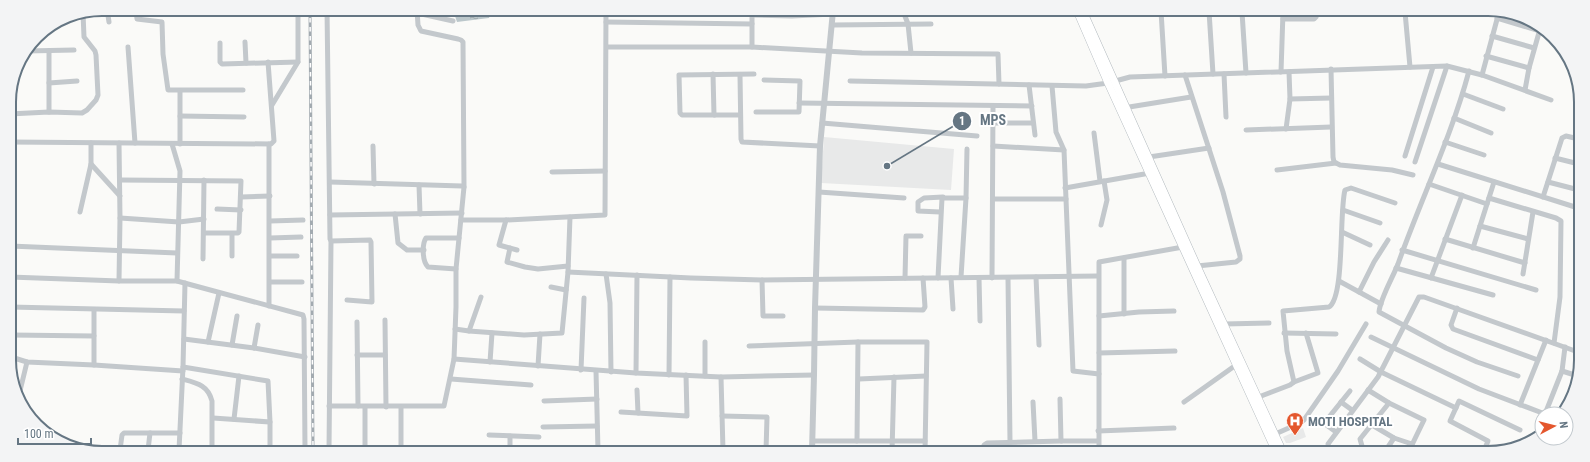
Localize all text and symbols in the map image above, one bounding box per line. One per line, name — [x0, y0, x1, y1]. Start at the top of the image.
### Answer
callout: MPS — [952, 108, 1014, 134]
text: MPS — [980, 112, 1007, 128]
text: 1 — [959, 114, 965, 128]
north arrow — [1534, 406, 1574, 446]
hospital icon: MOTI HOSPITAL — [1285, 411, 1305, 436]
place label: MOTI HOSPITAL — [1308, 414, 1393, 429]
scale bar — [18, 420, 91, 446]
text: N — [1557, 421, 1570, 429]
text: 100 m — [24, 427, 54, 441]

